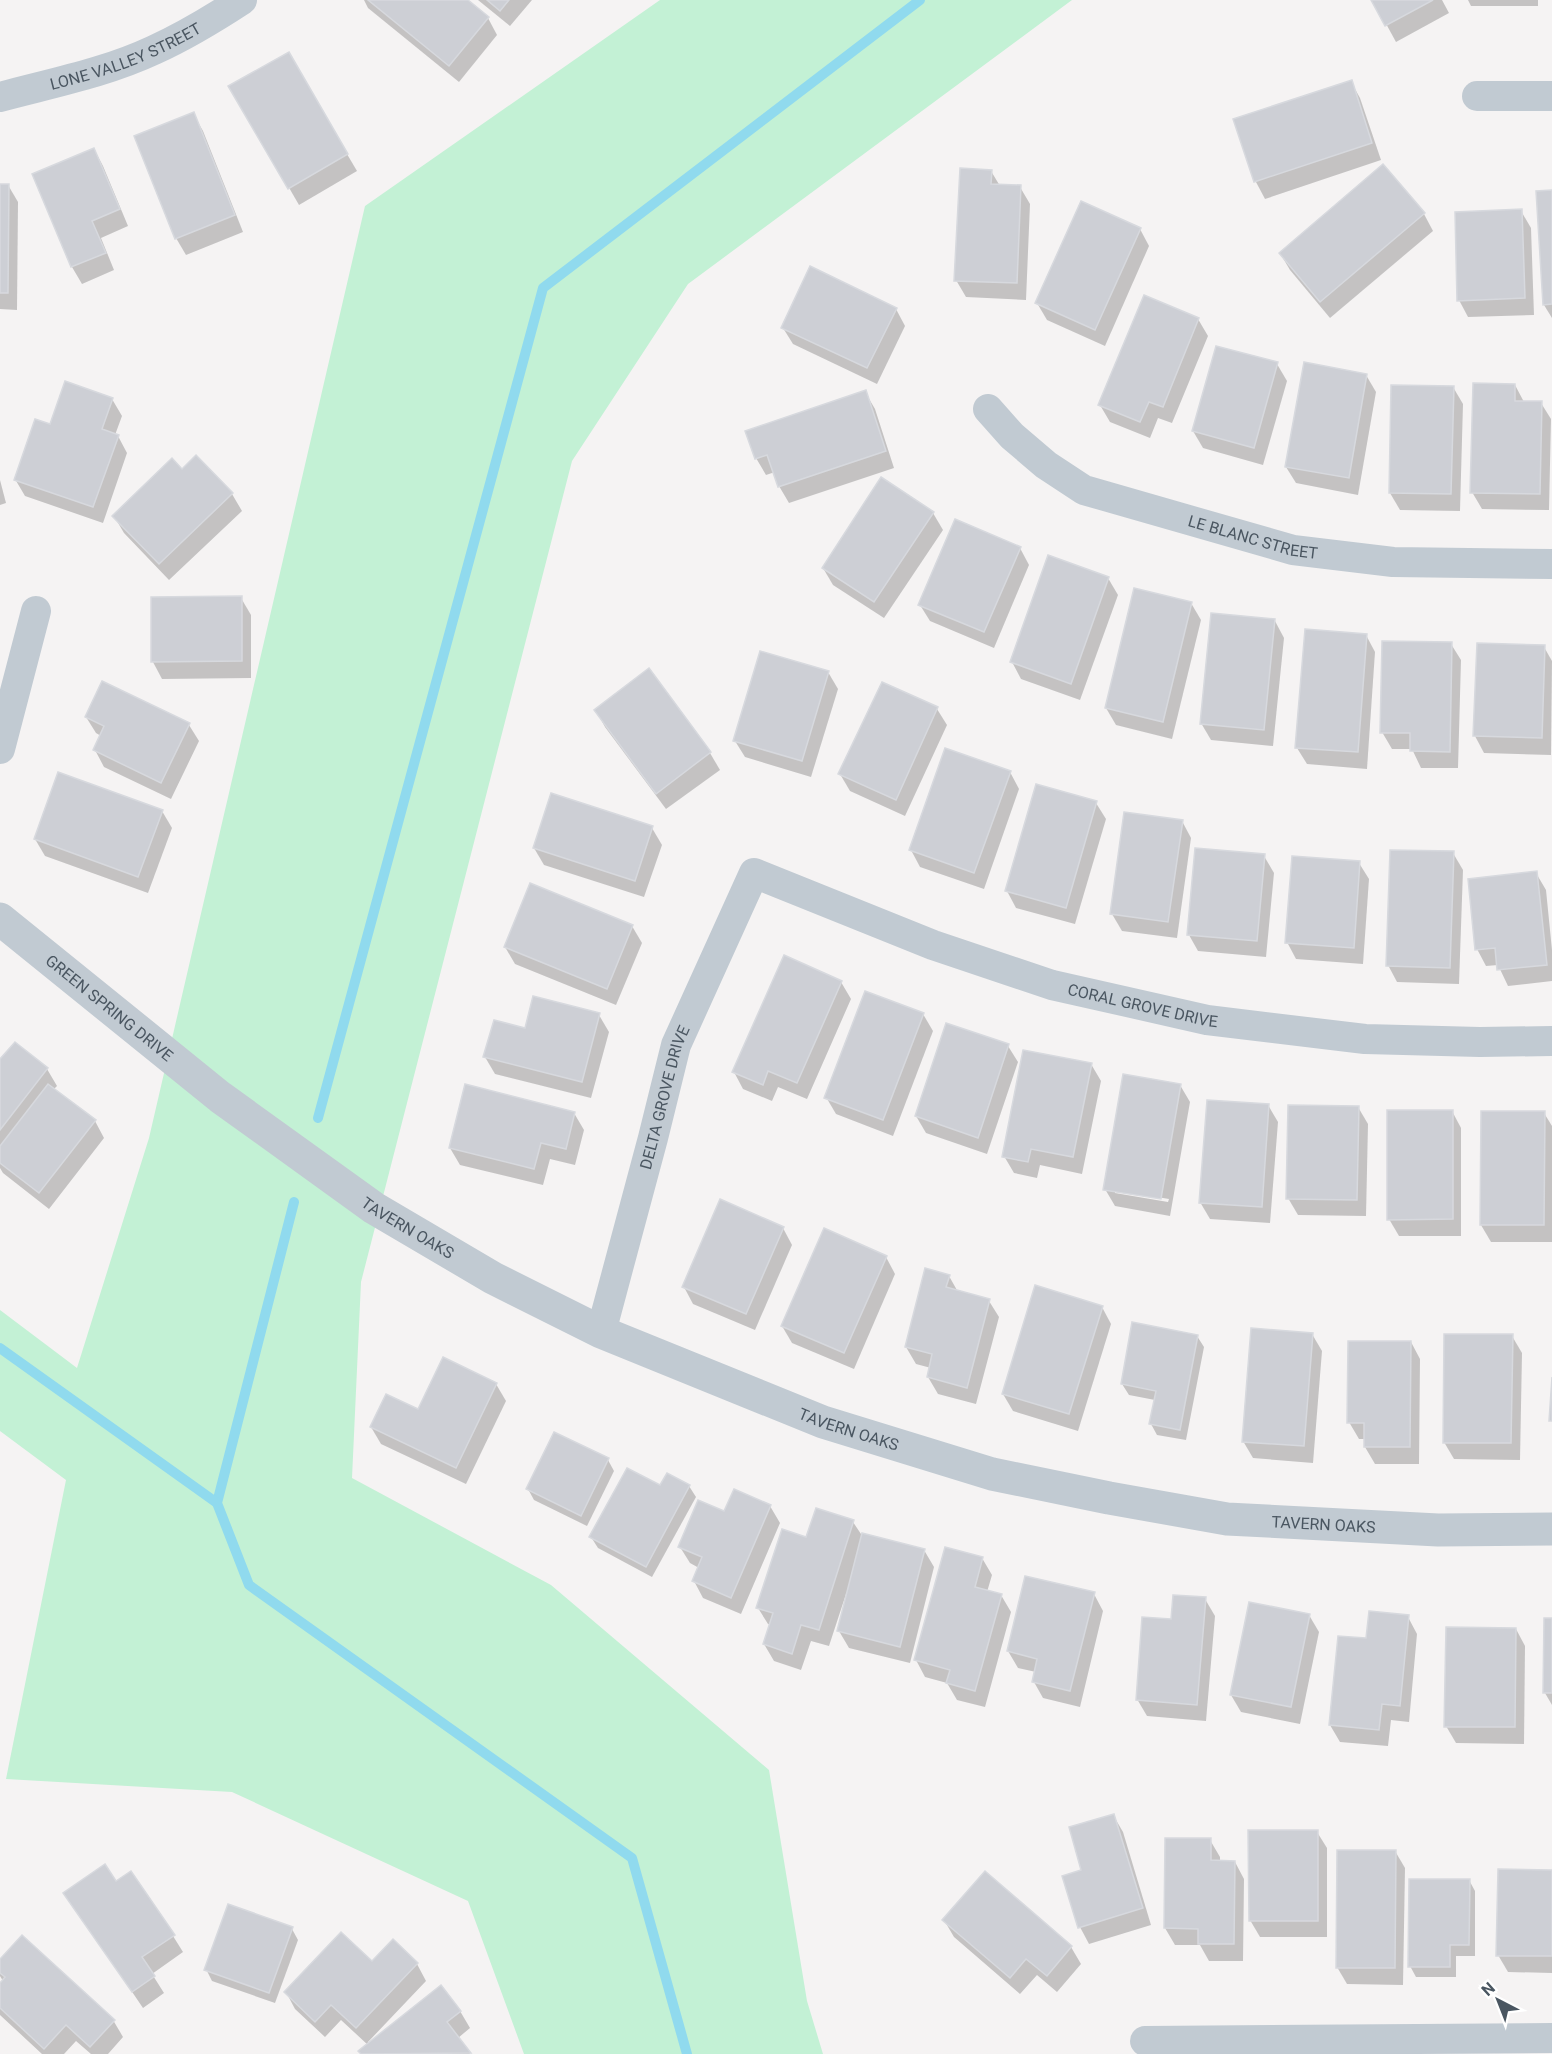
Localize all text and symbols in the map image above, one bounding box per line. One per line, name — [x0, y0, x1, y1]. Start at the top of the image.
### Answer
street label: LONE VALLEY STREET — [48, 18, 204, 93]
street label: LE BLANC STREET — [1186, 511, 1319, 562]
street label: GREEN SPRING DRIVE — [42, 950, 177, 1065]
street label: CORAL GROVE DRIVE — [1066, 979, 1219, 1031]
street label: DELTA GROVE DRIVE — [636, 1022, 693, 1171]
street label: TAVERN OAKS — [358, 1193, 457, 1262]
street label: TAVERN OAKS — [796, 1404, 901, 1454]
street label: TAVERN OAKS — [1271, 1512, 1376, 1536]
north arrow — [1468, 1970, 1528, 2030]
text: N — [1478, 1978, 1499, 2000]

